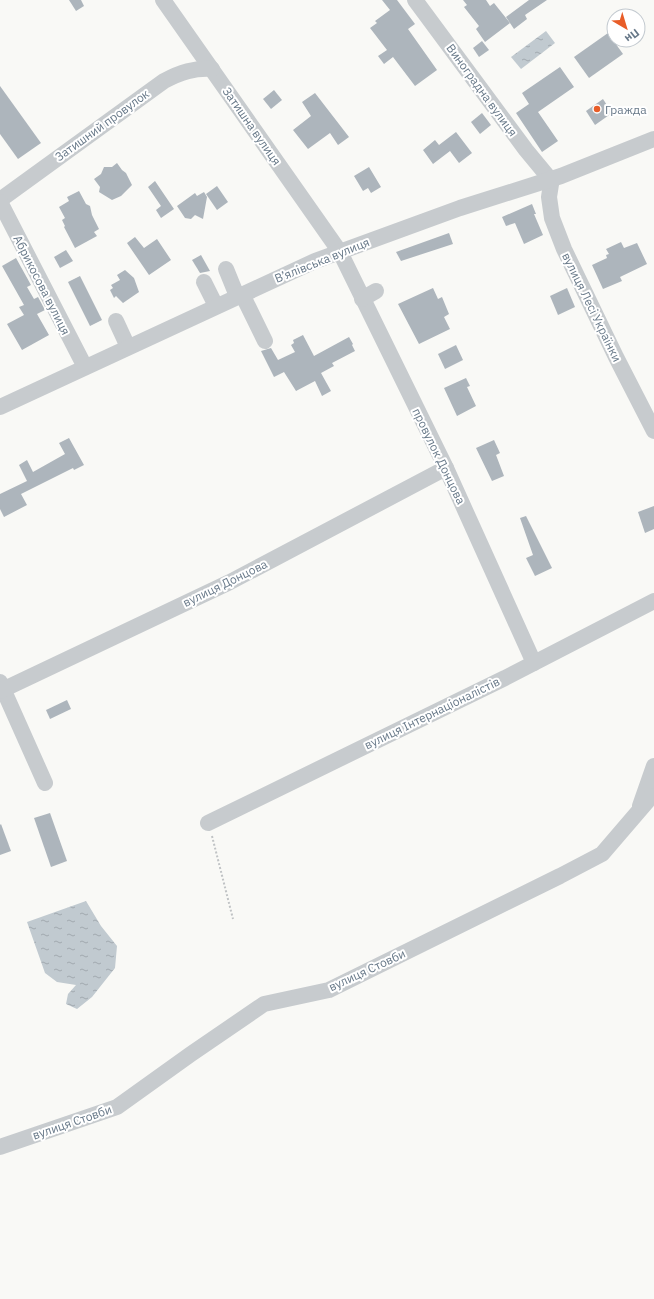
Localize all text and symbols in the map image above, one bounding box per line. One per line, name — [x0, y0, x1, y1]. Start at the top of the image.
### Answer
north arrow — [606, 8, 646, 48]
text: Пн — [622, 26, 642, 46]
street label: Виноградна вулиця — [443, 41, 521, 139]
street label: Затишна вулиця — [220, 84, 284, 168]
street label: Затишний провулок — [52, 86, 152, 164]
place label: Гражда — [605, 102, 647, 117]
marker: Гражда — [592, 104, 602, 114]
street label: Абрикосова вулиця — [10, 233, 74, 337]
street label: В’ялівська вулиця — [272, 234, 372, 286]
street label: вулиця Лесі Українки — [559, 250, 625, 364]
street label: провулок Донцова — [409, 405, 469, 507]
street label: вулиця Донцова — [180, 556, 270, 610]
street label: вулиця Інтернаціоналістів — [362, 674, 502, 752]
street label: вулиця Стовби — [326, 946, 408, 994]
street label: вулиця Стовби — [30, 1101, 114, 1143]

